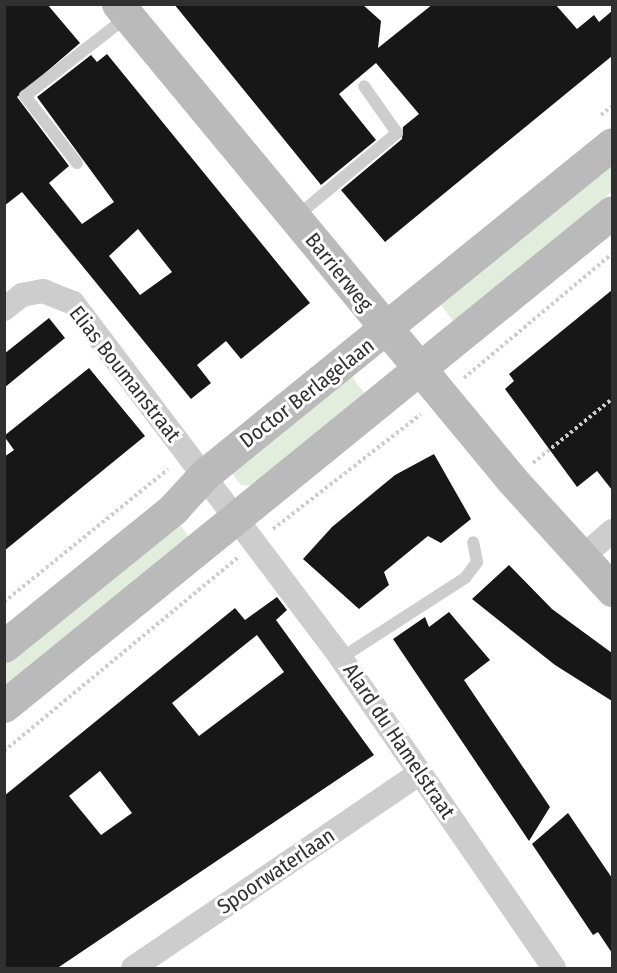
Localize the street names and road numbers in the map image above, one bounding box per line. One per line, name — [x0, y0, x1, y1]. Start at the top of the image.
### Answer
street label: Barrierweg — [300, 228, 378, 316]
street label: Elias Boumanstraat — [64, 301, 186, 447]
street label: Doctor Berlagelaan — [235, 333, 379, 453]
street label: Alard du Hamelstraat — [338, 659, 460, 823]
street label: Spoorwaterlaan — [213, 823, 339, 919]

